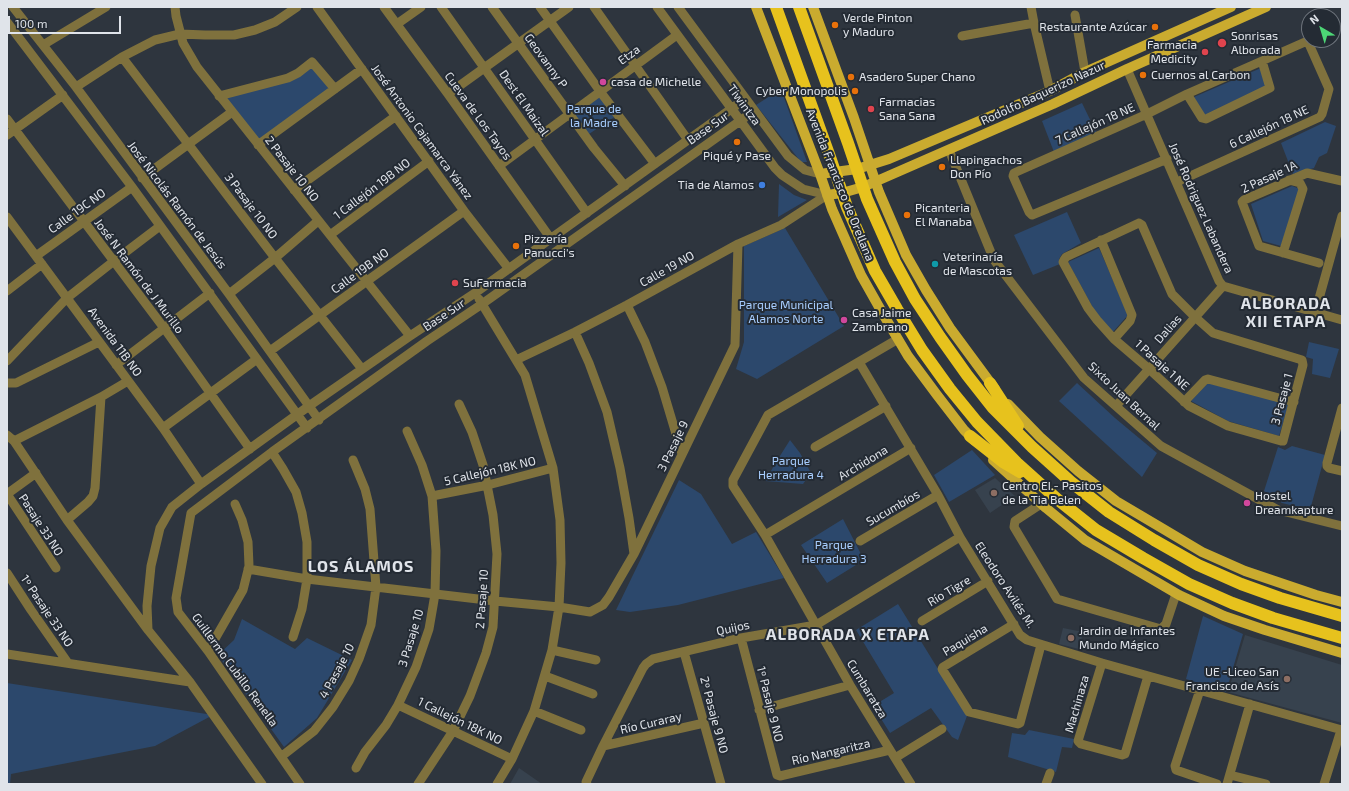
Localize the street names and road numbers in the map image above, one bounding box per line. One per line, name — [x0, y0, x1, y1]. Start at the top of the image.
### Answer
street label: Geovanny P — [521, 31, 571, 91]
street label: Etza — [615, 42, 643, 68]
street label: Rodolfo Baquerizo Nazur — [978, 58, 1108, 128]
street label: José Antonio Cajamarca Yánez — [368, 62, 476, 202]
street label: Dest El Maizal — [496, 67, 552, 139]
street label: Cueva de Los Tayos — [441, 69, 515, 163]
street label: Tiwintza — [724, 82, 764, 128]
street label: 7 Callejón 18 NE — [1053, 100, 1137, 148]
street label: 6 Callejón 18 NE — [1227, 102, 1311, 152]
street label: Avenida Francisco de Orellana — [803, 107, 877, 263]
street label: Base Sur — [684, 108, 732, 148]
street label: 2 Pasaje 10 NO — [262, 133, 322, 205]
street label: José Nicolás Ramón de Jesús — [124, 139, 230, 271]
street label: José Rodriguez Labandera — [1166, 140, 1236, 276]
street label: 1 Callejón 19B NO — [331, 156, 413, 222]
street label: 2 Pasaje 1A — [1239, 158, 1299, 196]
street label: 3 Pasaje 10 NO — [221, 170, 281, 242]
street label: Calle 19C NO — [46, 185, 108, 237]
street label: José N Ramón de J Murillo — [91, 216, 187, 336]
street label: Calle 19B NO — [328, 245, 392, 297]
street label: Calle 19 NO — [637, 248, 697, 290]
street label: Base Sur — [420, 296, 468, 334]
street label: Avenida 11B NO — [85, 305, 145, 379]
street label: Dalias — [1151, 312, 1185, 346]
street label: 1 Pasaje 1 NE — [1132, 337, 1192, 393]
street label: Sixto Juan Bernal — [1085, 359, 1163, 433]
street label: 3 Pasaje 1 — [1268, 372, 1296, 426]
street label: 3 Pasaje 9 — [655, 418, 691, 474]
street label: Archidona — [836, 443, 890, 483]
street label: 5 Callejón 18K NO — [443, 453, 537, 489]
street label: Sucumbíos — [864, 487, 922, 529]
street label: Pasaje 33 NO — [16, 491, 66, 559]
street label: Eleodoro Avilés M. — [972, 539, 1038, 631]
street label: 2 Pasaje 10 — [473, 569, 491, 629]
street label: 1º Pasaje 33 NO — [18, 572, 76, 650]
street label: Río Tigre — [925, 573, 973, 609]
street label: 3 Pasaje 10 — [395, 607, 427, 669]
street label: Guillermo Cubillo Renella — [189, 610, 281, 730]
street label: Quijos — [715, 617, 751, 639]
street label: Paquisha — [940, 621, 990, 659]
street label: 4 Pasaje 10 — [316, 641, 358, 701]
street label: Cumbaratza — [844, 657, 890, 721]
street label: 1º Pasaje 9 NO — [754, 665, 786, 743]
street label: Machinaza — [1062, 674, 1092, 734]
street label: 2º Pasaje 9 NO — [697, 675, 731, 755]
street label: 1 Callejón 18K NO — [415, 694, 505, 748]
street label: Río Curaray — [619, 709, 683, 737]
street label: Río Nangaritza — [790, 736, 872, 768]

